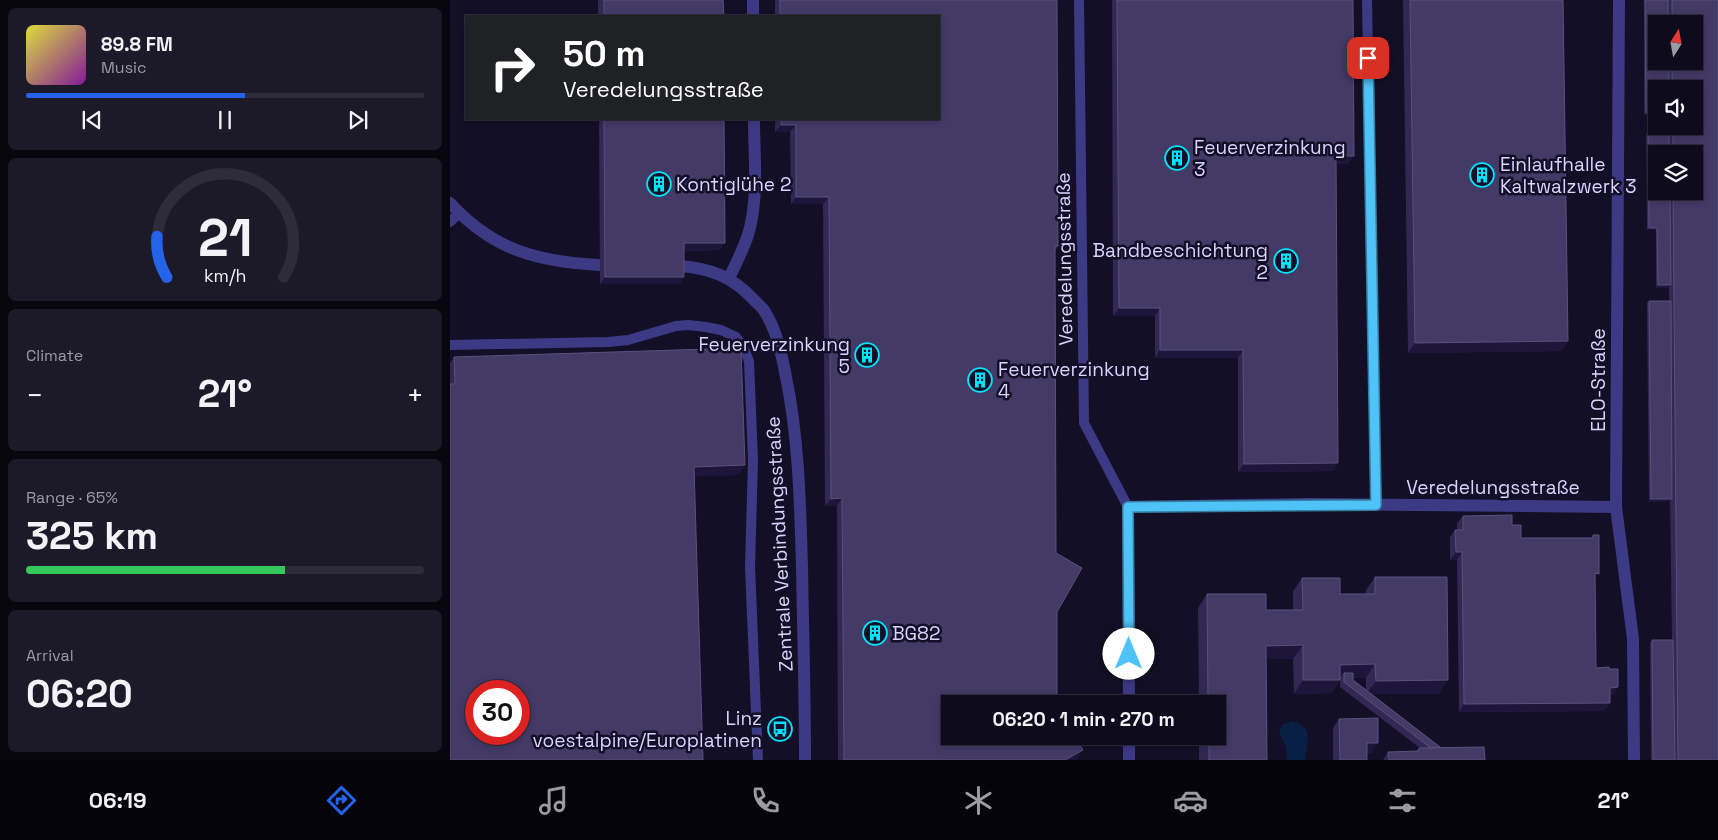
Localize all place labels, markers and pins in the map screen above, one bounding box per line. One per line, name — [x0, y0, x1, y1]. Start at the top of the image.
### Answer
pin — [1347, 37, 1389, 79]
place label: Feuerverzinkung 3 — [1194, 135, 1346, 182]
building icon: Feuerverzinkung 3 — [1164, 145, 1190, 171]
place label: Einlaufhalle Kaltwalzwerk 3 — [1500, 152, 1636, 199]
building icon: Einlaufhalle Kaltwalzwerk 3 — [1469, 162, 1495, 188]
building icon: Kontiglühe 2 — [646, 171, 672, 197]
place label: Kontiglühe 2 — [676, 172, 791, 197]
place label: Bandbeschichtung 2 — [1093, 238, 1268, 285]
building icon: Bandbeschichtung 2 — [1273, 248, 1299, 274]
place label: Feuerverzinkung 5 — [698, 332, 850, 379]
building icon: Feuerverzinkung 5 — [854, 342, 880, 368]
place label: Feuerverzinkung 4 — [998, 357, 1150, 404]
building icon: Feuerverzinkung 4 — [967, 367, 993, 393]
building icon: BG82 — [862, 620, 888, 646]
place label: BG82 — [892, 621, 940, 646]
place label: Linz voestalpine/Europlatinen — [533, 706, 762, 753]
bus stop icon: Linz voestalpine/Europlatinen — [767, 716, 793, 742]

